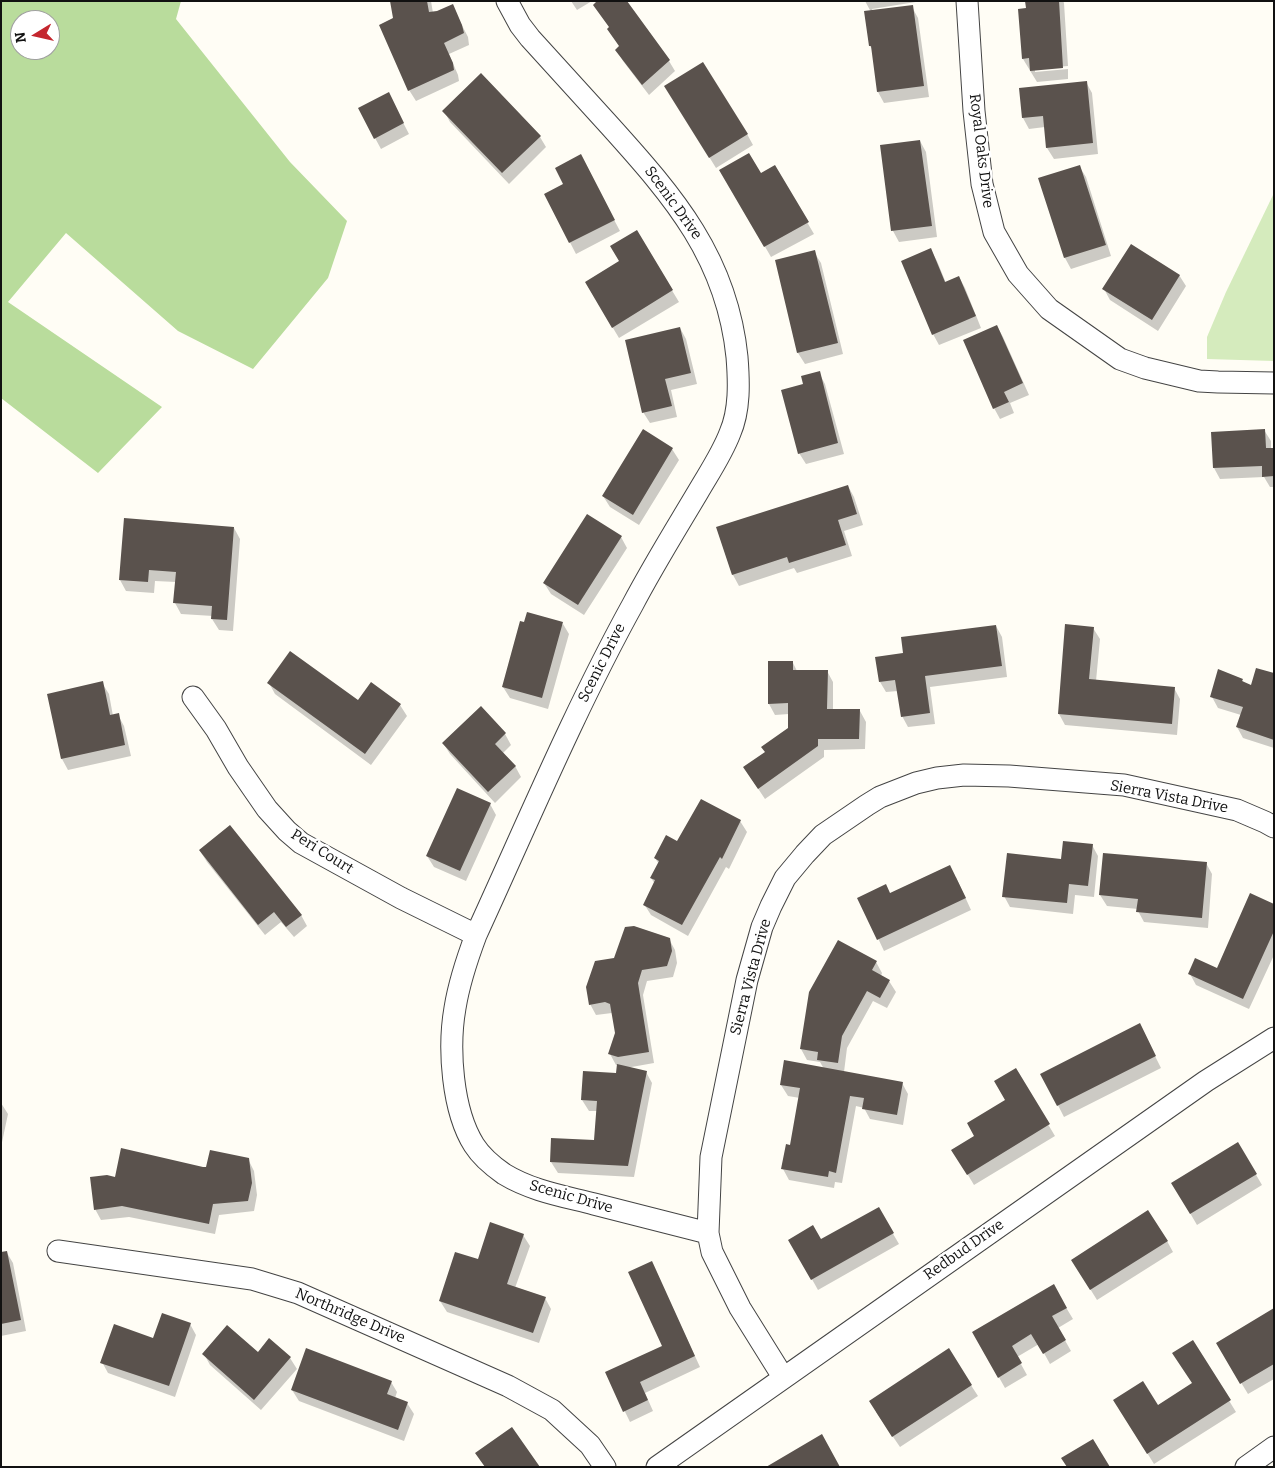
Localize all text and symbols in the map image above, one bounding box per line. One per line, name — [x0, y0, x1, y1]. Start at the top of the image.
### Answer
north arrow — [10, 10, 60, 60]
text: N — [11, 31, 30, 44]
street label: Royal Oaks Drive — [965, 93, 997, 209]
street label: Scenic Drive — [640, 163, 706, 243]
street label: Scenic Drive — [574, 621, 630, 705]
street label: Sierra Vista Drive — [1108, 777, 1230, 817]
street label: Peri Court — [288, 826, 356, 878]
street label: Sierra Vista Drive — [727, 917, 775, 1037]
street label: Scenic Drive — [527, 1176, 615, 1218]
street label: Redbud Drive — [921, 1216, 1007, 1284]
street label: Northridge Drive — [292, 1285, 408, 1347]

